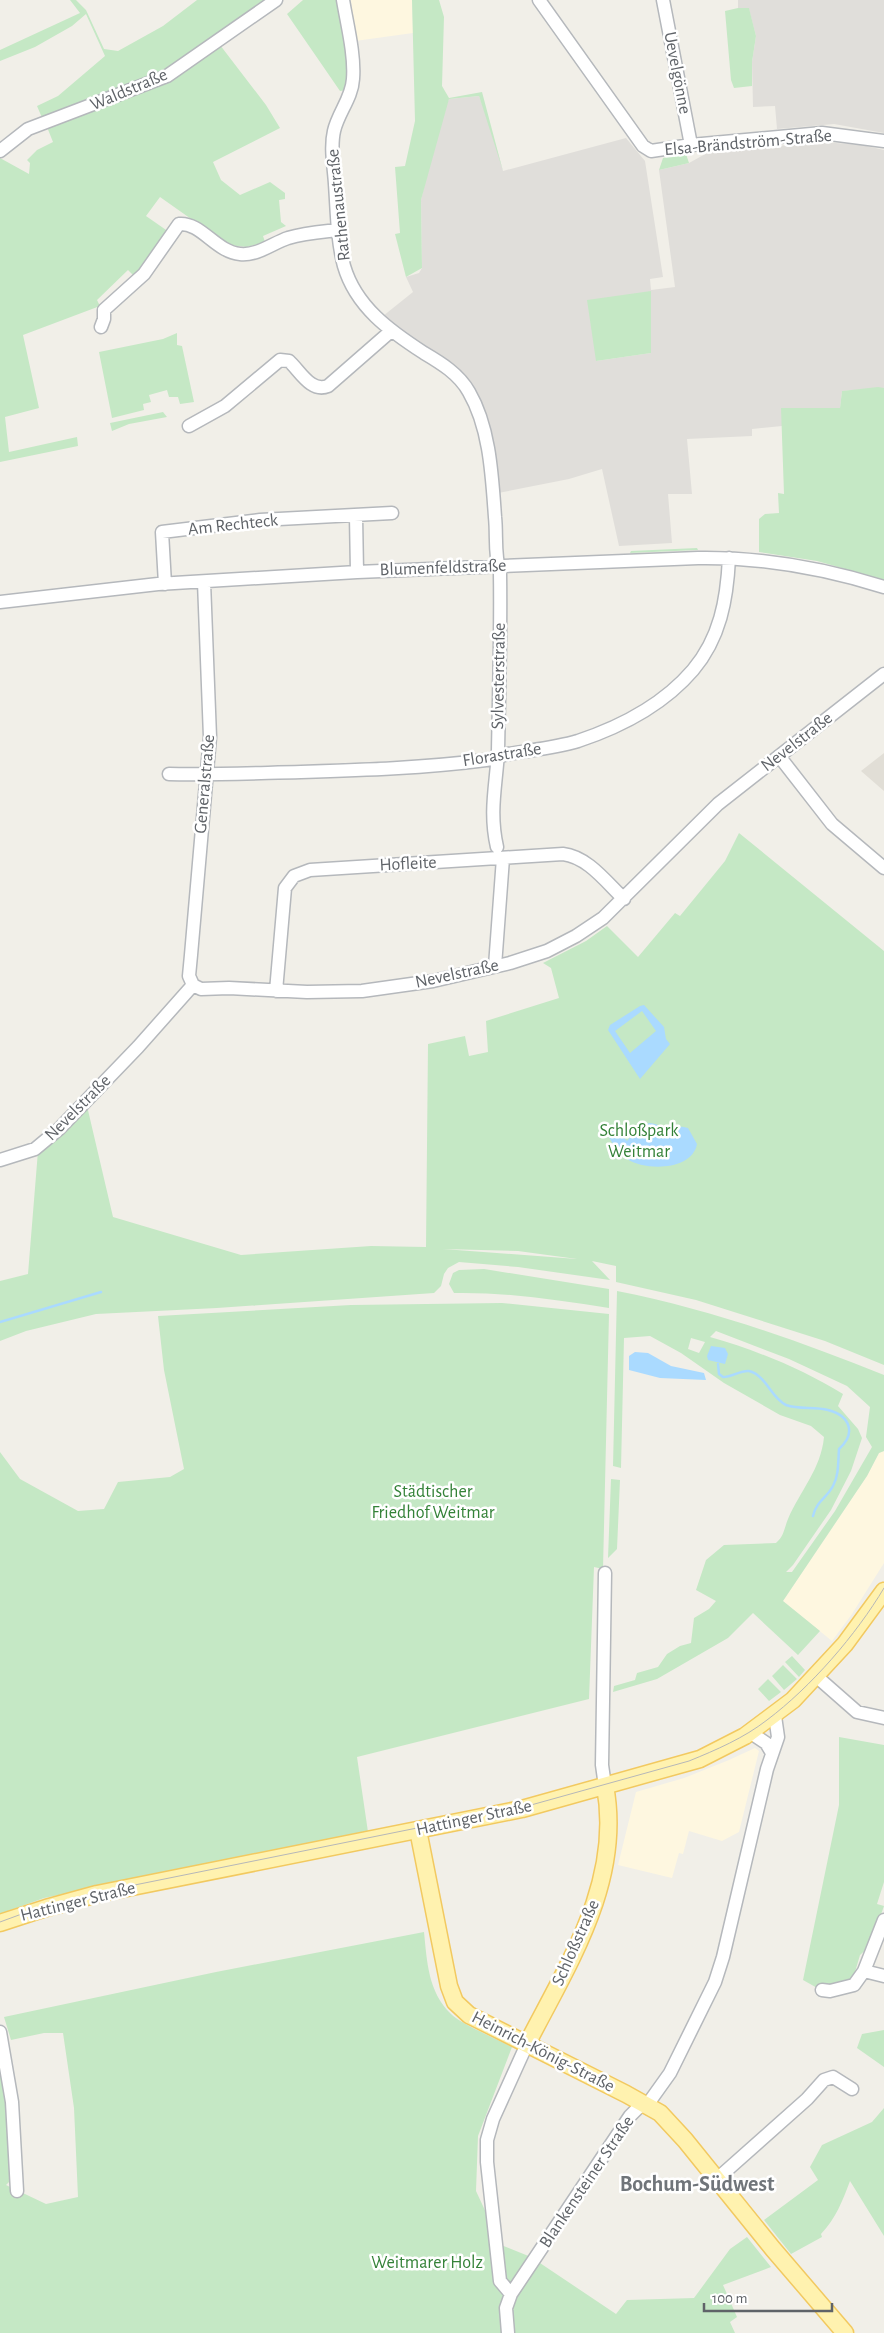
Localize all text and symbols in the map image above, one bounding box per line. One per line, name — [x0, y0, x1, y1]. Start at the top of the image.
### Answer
street label: Uevelgönne — [660, 30, 694, 116]
street label: Waldstraße — [88, 66, 170, 114]
street label: Elsa-Brändström-Straße — [663, 127, 833, 159]
street label: Rathenaustraße — [324, 148, 354, 262]
street label: Am Rechteck — [187, 511, 280, 539]
street label: Blumenfeldstraße — [379, 557, 507, 579]
street label: Sylvesterstraße — [489, 622, 509, 730]
street label: Nevelstraße — [758, 709, 836, 775]
street label: Generalstraße — [192, 734, 218, 834]
street label: Florastraße — [461, 740, 543, 770]
street label: Hofleite — [379, 854, 437, 874]
street label: Nevelstraße — [414, 956, 500, 992]
street label: Nevelstraße — [42, 1072, 114, 1144]
park label: Schloßpark Weitmar — [600, 1122, 679, 1161]
park label: Städtischer Friedhof Weitmar — [371, 1483, 495, 1522]
street label: Hattinger Straße — [415, 1797, 533, 1839]
street label: Hattinger Straße — [19, 1879, 137, 1925]
street label: Schloßstraße — [549, 1897, 603, 1989]
street label: Heinrich-König-Straße — [469, 2008, 617, 2096]
street label: Blankensteiner Straße — [536, 2113, 638, 2251]
district label: Bochum-Südwest — [620, 2173, 775, 2195]
park label: Weitmarer Holz — [371, 2254, 483, 2272]
scale bar — [704, 2280, 832, 2312]
text: 100 m — [712, 2291, 747, 2306]

